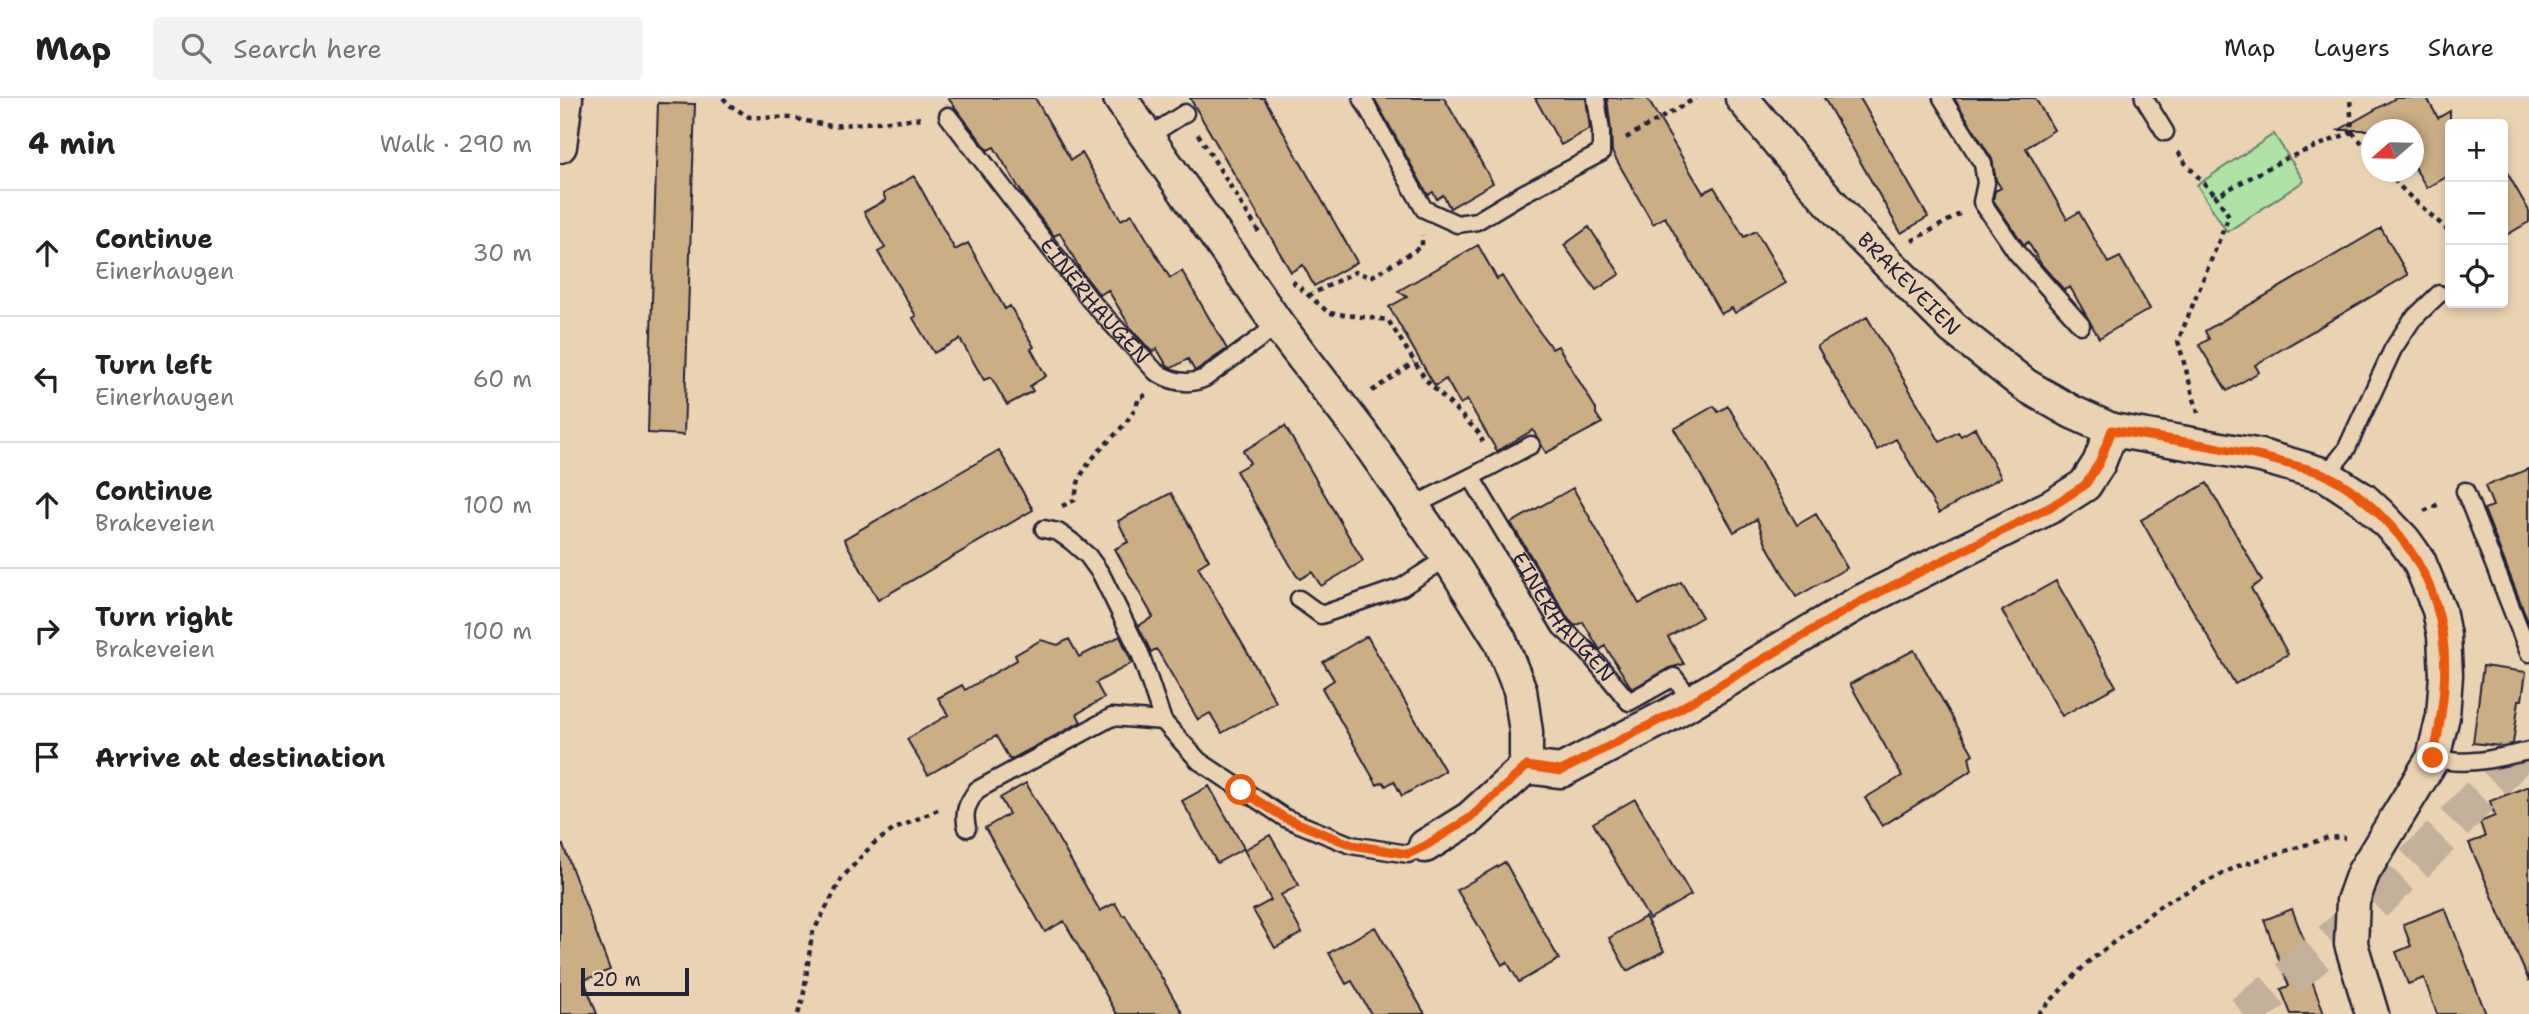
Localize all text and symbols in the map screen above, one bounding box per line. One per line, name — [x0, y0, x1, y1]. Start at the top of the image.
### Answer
search box — [153, 17, 643, 80]
text: Map — [35, 26, 111, 71]
icon: search — [177, 29, 215, 67]
text: Search here — [233, 31, 382, 66]
text: Map — [2224, 32, 2275, 64]
text: Layers — [2313, 32, 2390, 64]
text: Share — [2428, 32, 2494, 64]
north arrow — [2361, 119, 2424, 182]
map controls — [2445, 119, 2508, 308]
button: + — [2445, 119, 2508, 182]
text: 4 min — [28, 123, 115, 164]
text: Walk · 290 m — [380, 129, 532, 159]
button: − — [2445, 182, 2508, 245]
text: Continue — [95, 221, 213, 256]
street label: BRAKEVEIEN — [1851, 226, 1967, 342]
street label: EINERHAUGEN — [1033, 232, 1156, 370]
icon: ahead — [28, 234, 66, 272]
text: 30 m — [473, 238, 532, 268]
button: locate — [2445, 245, 2508, 308]
text: Einerhaugen — [95, 256, 234, 286]
text: Turn left — [95, 347, 212, 382]
icon: left — [28, 360, 66, 398]
text: 60 m — [473, 364, 532, 394]
text: Einerhaugen — [95, 382, 234, 412]
text: Continue — [95, 473, 213, 508]
icon: ahead — [28, 486, 66, 524]
text: 100 m — [463, 490, 532, 520]
text: Brakeveien — [95, 508, 215, 538]
street label: EINERHAUGEN — [1505, 547, 1621, 688]
text: Turn right — [95, 599, 233, 634]
icon: right — [28, 612, 66, 650]
text: 100 m — [463, 616, 532, 646]
text: Brakeveien — [95, 634, 215, 664]
icon: arrive — [28, 738, 66, 776]
text: Arrive at destination — [95, 740, 385, 775]
route end — [2417, 742, 2448, 773]
route start — [1225, 774, 1256, 805]
scale bar — [581, 965, 690, 997]
text: 20 m — [592, 967, 641, 992]

